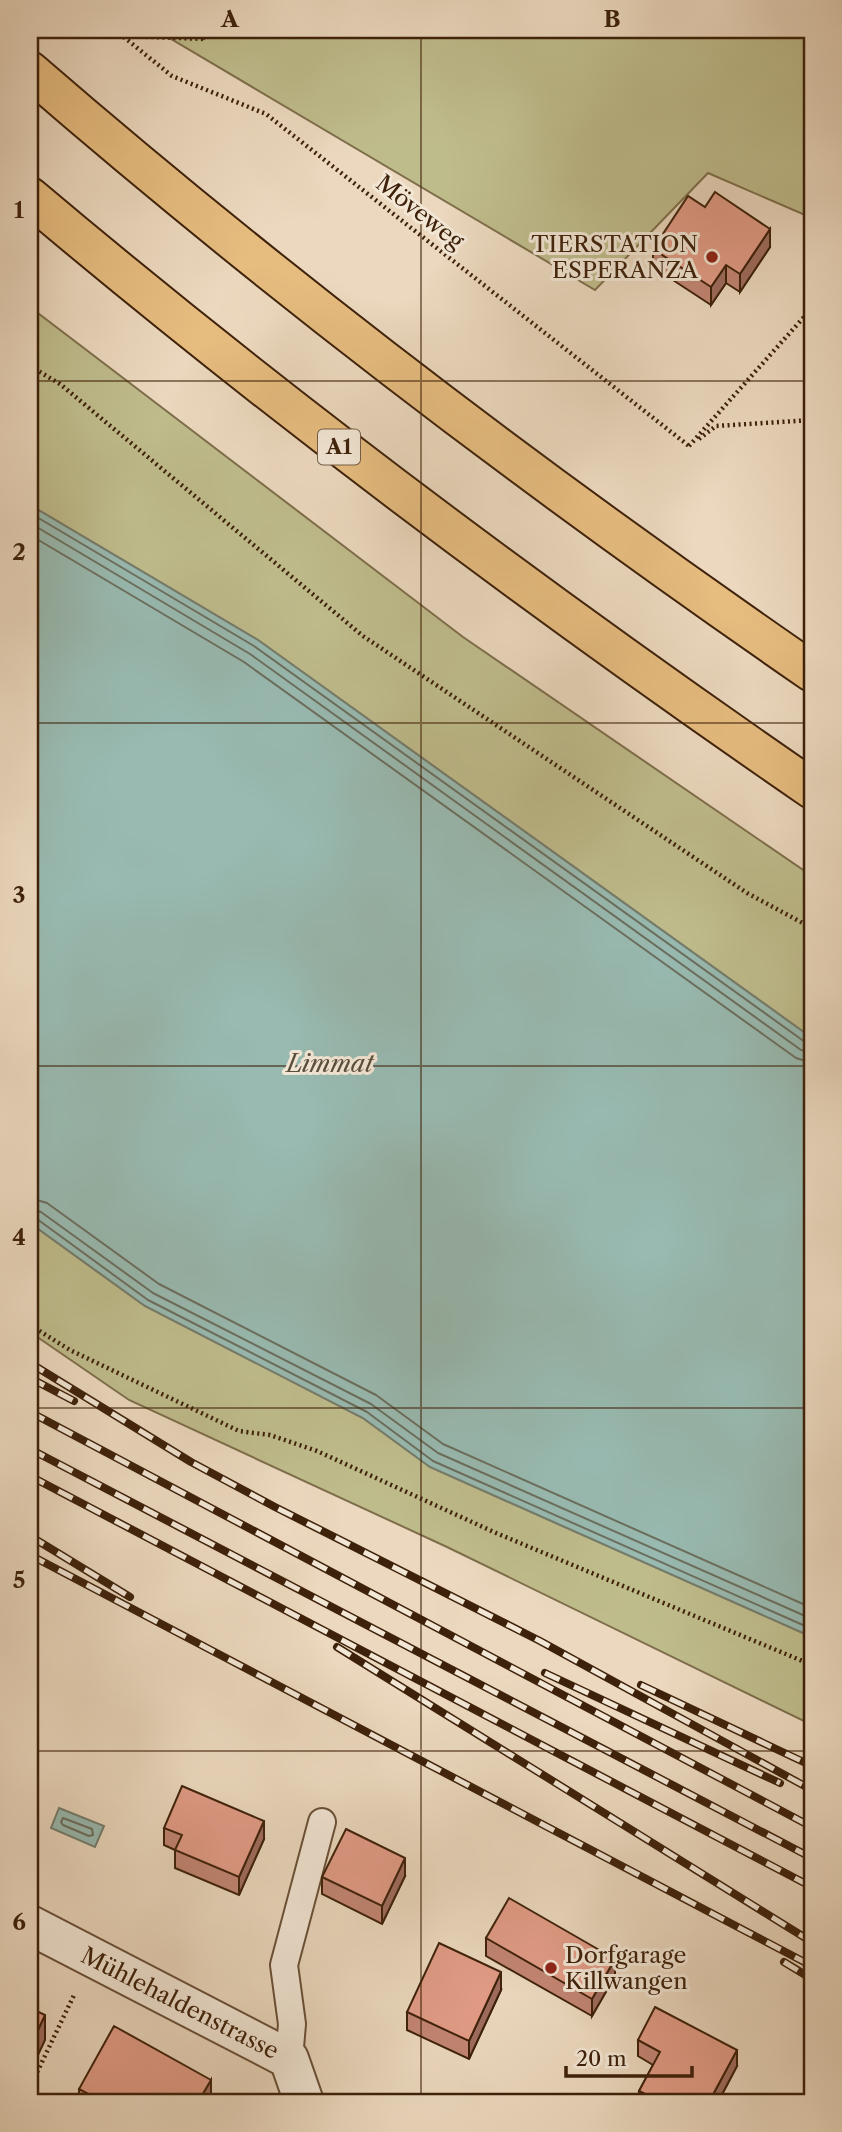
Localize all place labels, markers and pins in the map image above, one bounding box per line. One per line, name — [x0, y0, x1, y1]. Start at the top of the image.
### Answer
place label: TIERSTATION ESPERANZA — [531, 230, 699, 284]
marker: TIERSTATION ESPERANZA — [704, 249, 720, 265]
place label: Dorfgarage Killwangen — [565, 1941, 688, 1995]
marker: Dorfgarage Killwangen — [543, 1960, 559, 1976]

